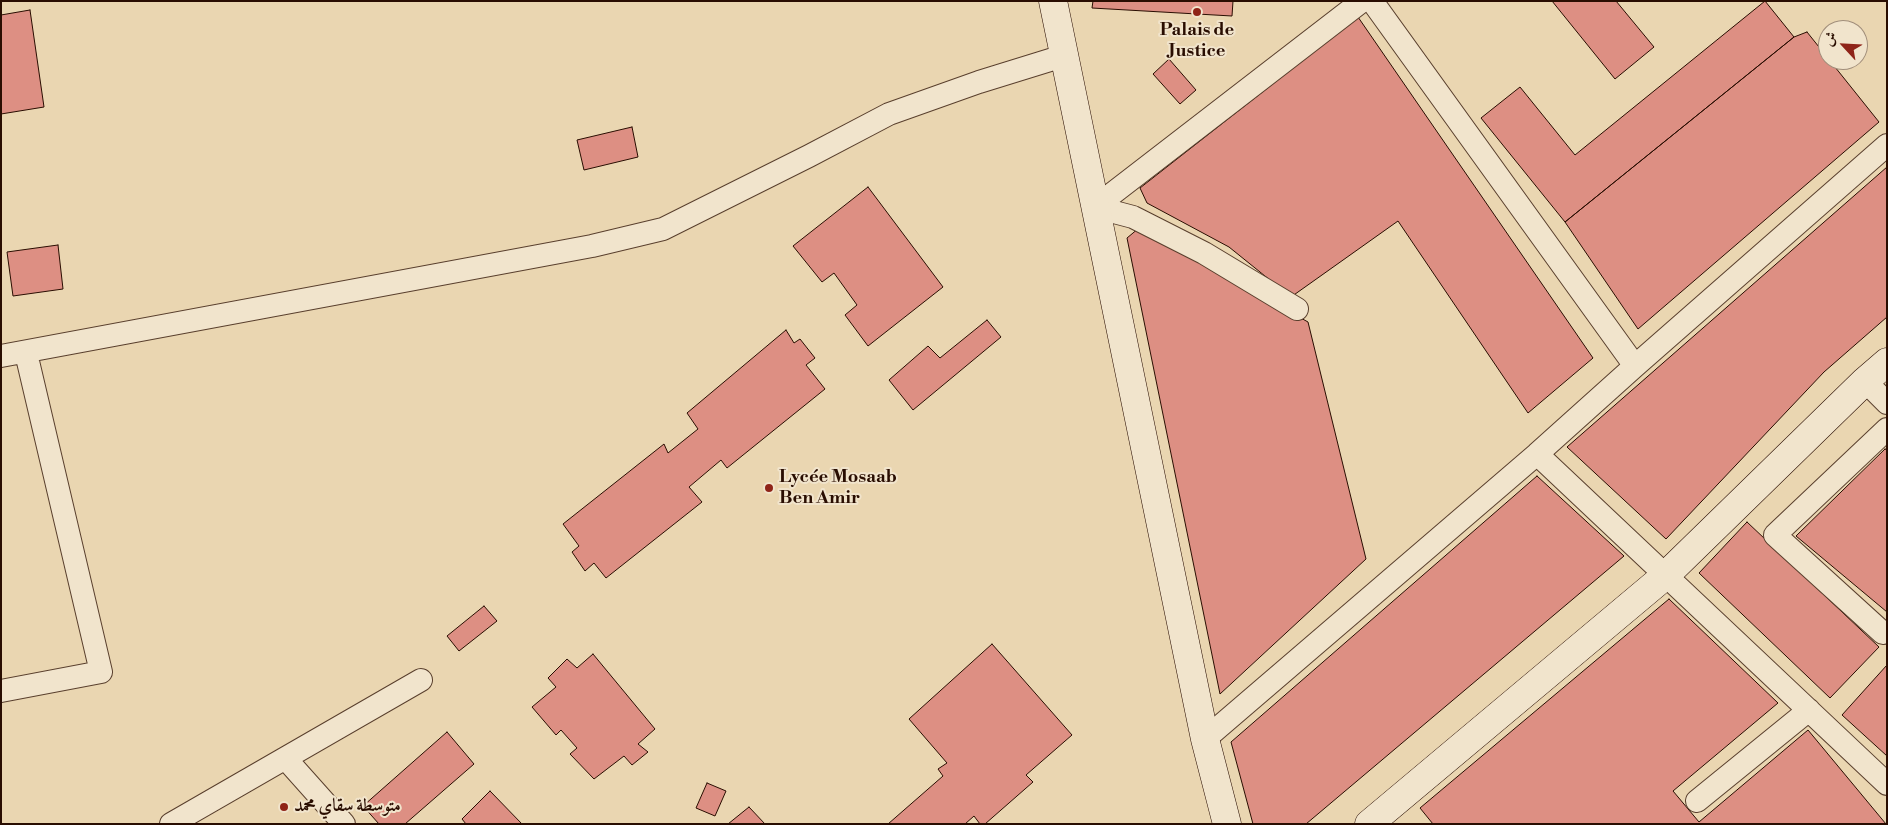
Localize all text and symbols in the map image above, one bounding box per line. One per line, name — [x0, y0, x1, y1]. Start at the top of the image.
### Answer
marker: Palais de Justice — [1191, 6, 1203, 18]
place label: Palais de Justice — [1160, 20, 1234, 62]
north arrow — [1818, 20, 1868, 70]
text: ش — [1819, 29, 1841, 49]
place label: Lycée Mosaab Ben Amir — [779, 467, 897, 509]
marker: Lycée Mosaab Ben Amir — [763, 482, 775, 494]
place label: متوسطة سقاي محمد — [294, 796, 401, 818]
marker: متوسطة سقاي محمد — [278, 801, 290, 813]

